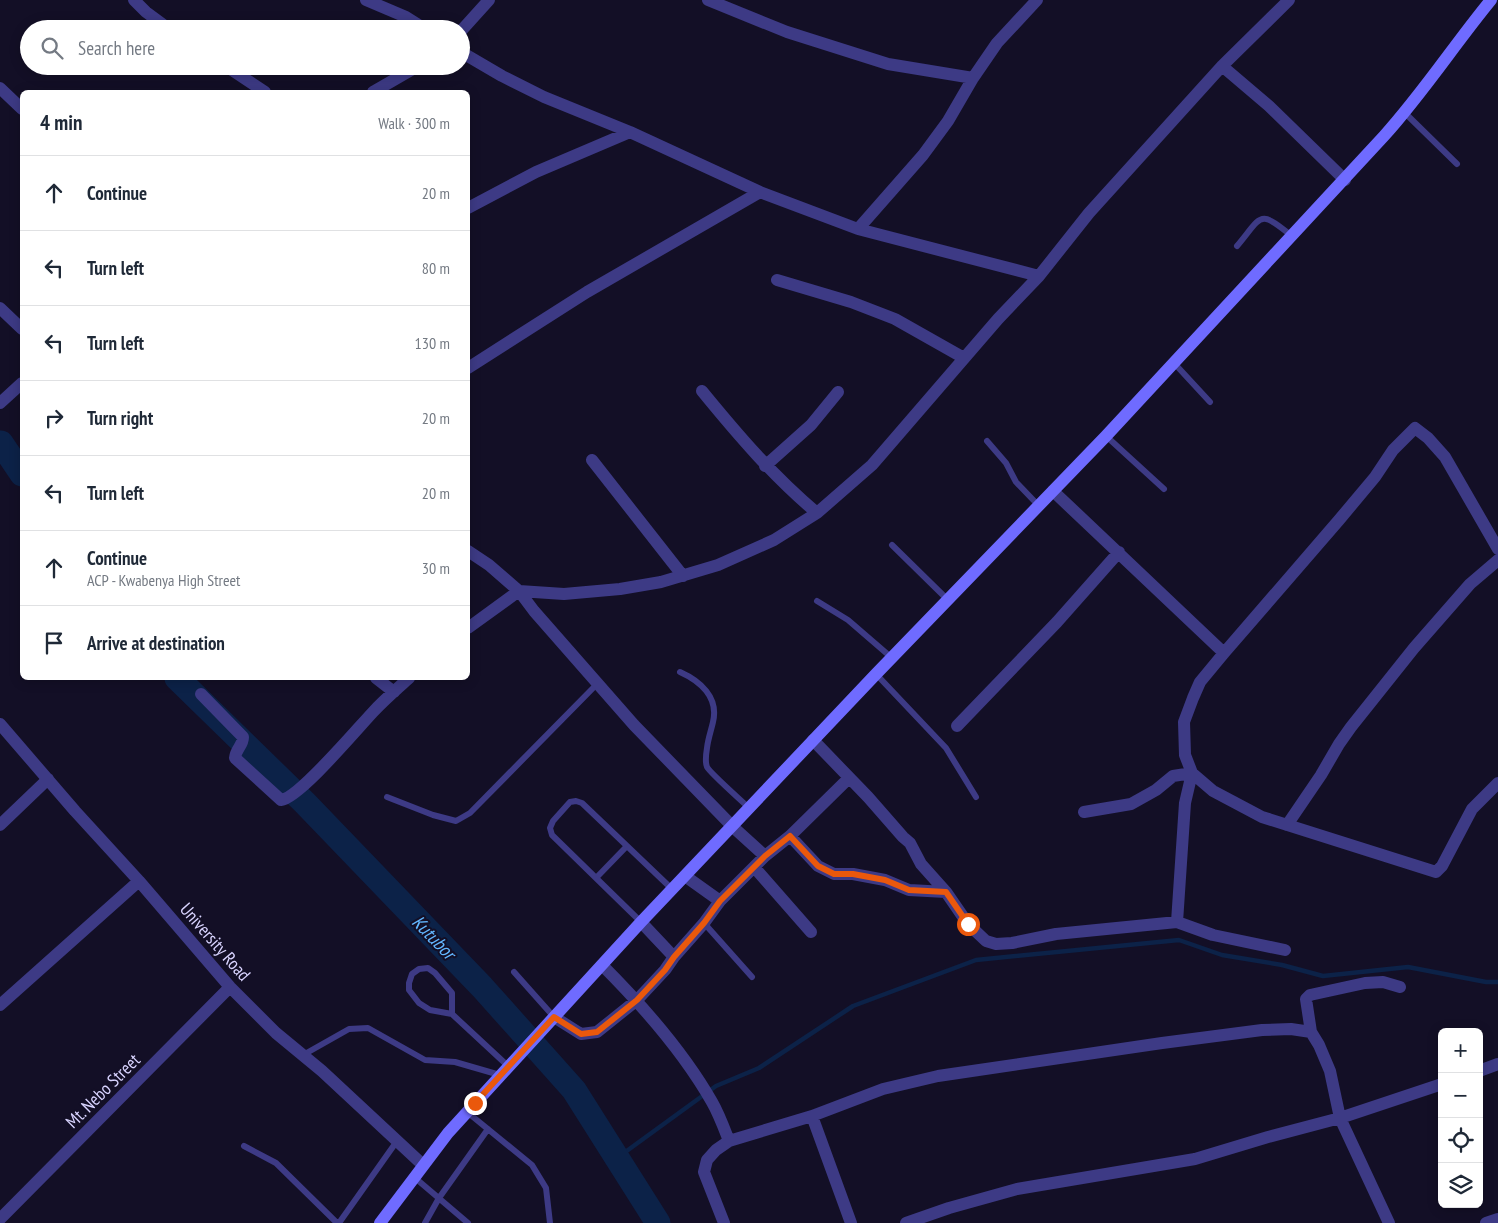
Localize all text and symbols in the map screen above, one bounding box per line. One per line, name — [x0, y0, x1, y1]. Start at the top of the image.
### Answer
search box — [20, 20, 470, 75]
icon: search — [38, 34, 66, 62]
text: Search here — [78, 36, 155, 60]
text: 4 min — [40, 109, 82, 136]
text: Walk · 300 m — [378, 113, 450, 133]
icon: ahead — [40, 179, 68, 207]
text: Continue — [87, 181, 147, 205]
text: 20 m — [422, 183, 450, 203]
icon: left — [40, 254, 68, 282]
text: Turn left — [87, 256, 144, 280]
text: 80 m — [422, 258, 450, 278]
icon: left — [40, 329, 68, 357]
text: Turn left — [87, 331, 144, 355]
text: 130 m — [415, 333, 450, 353]
icon: right — [40, 404, 68, 432]
text: Turn right — [87, 406, 153, 430]
text: 20 m — [422, 408, 450, 428]
icon: left — [40, 479, 68, 507]
text: Turn left — [87, 481, 144, 505]
text: 20 m — [422, 483, 450, 503]
text: Continue — [87, 546, 147, 570]
icon: ahead — [40, 554, 68, 582]
text: 30 m — [422, 558, 450, 578]
text: ACP - Kwabenya High Street — [87, 570, 240, 590]
icon: arrive — [40, 629, 68, 657]
text: Arrive at destination — [87, 631, 225, 655]
street label: University Road — [175, 898, 256, 985]
water label: Kutubor — [407, 910, 463, 966]
route start — [957, 913, 980, 936]
map controls — [1438, 1028, 1483, 1208]
button: + — [1438, 1028, 1483, 1073]
street label: Mt. Nebo Street — [61, 1049, 145, 1133]
button: − — [1438, 1073, 1483, 1118]
route end — [464, 1092, 487, 1115]
button: locate — [1438, 1118, 1483, 1163]
button: layers — [1438, 1163, 1483, 1208]

